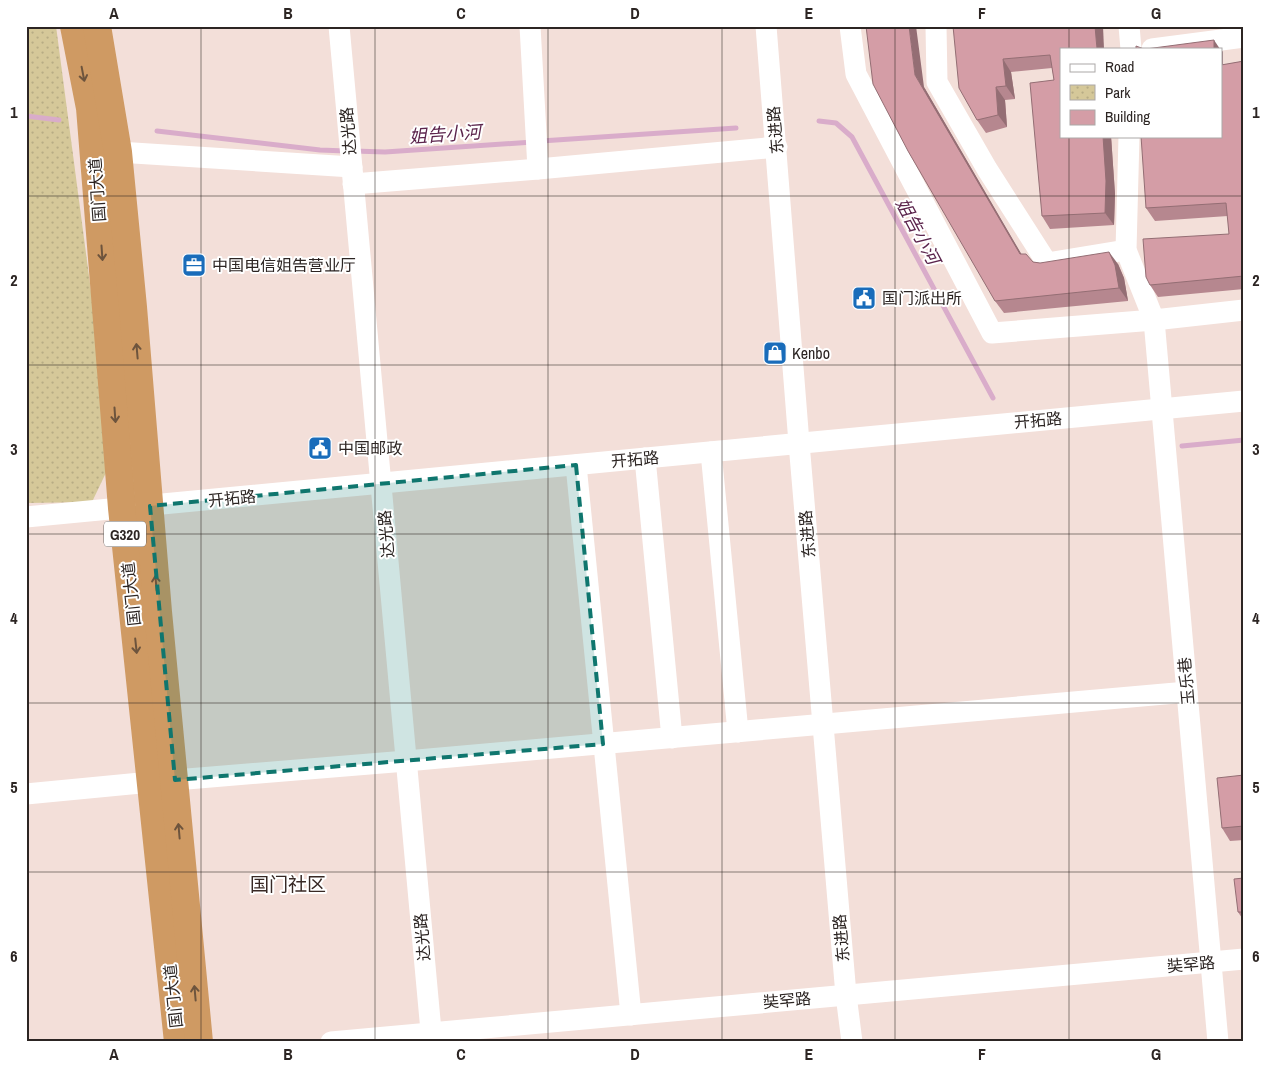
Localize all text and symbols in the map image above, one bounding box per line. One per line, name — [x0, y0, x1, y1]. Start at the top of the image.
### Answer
text: A — [109, 2, 119, 24]
text: B — [283, 2, 293, 24]
text: C — [456, 2, 466, 24]
text: D — [630, 2, 640, 24]
text: E — [805, 2, 814, 24]
text: F — [978, 2, 986, 24]
text: G — [1151, 2, 1161, 24]
legend — [1060, 48, 1222, 138]
text: Road — [1105, 56, 1134, 77]
one-way arrow — [79, 66, 89, 82]
text: Park — [1105, 82, 1131, 103]
text: 1 — [10, 101, 18, 123]
text: 1 — [1252, 101, 1260, 123]
street label: 东进路 — [762, 105, 788, 155]
street label: 达光路 — [335, 106, 361, 156]
text: Building — [1105, 106, 1150, 127]
water label: 姐告小河 — [408, 119, 485, 149]
street label: 国门大道 — [84, 157, 110, 223]
water label: 姐告小河 — [890, 193, 947, 271]
one-way arrow — [98, 245, 107, 261]
office icon: 中国电信姐告营业厅 — [181, 252, 207, 278]
place label: 中国电信姐告营业厅 — [212, 254, 356, 276]
text: 2 — [10, 269, 18, 291]
text: 2 — [1252, 269, 1260, 291]
public building icon: 国门派出所 — [851, 285, 877, 311]
place label: 国门派出所 — [882, 287, 962, 309]
shop icon: Kenbo — [762, 340, 788, 366]
place label: Kenbo — [792, 342, 830, 364]
one-way arrow — [132, 343, 141, 359]
one-way arrow — [110, 407, 119, 423]
street label: 开拓路 — [1013, 407, 1063, 433]
public building icon: 中国邮政 — [307, 435, 333, 461]
place label: 中国邮政 — [338, 437, 402, 459]
text: 3 — [10, 438, 18, 460]
text: 3 — [1252, 438, 1260, 460]
street label: 开拓路 — [610, 446, 660, 472]
street label: 开拓路 — [207, 485, 257, 511]
street label: 达光路 — [373, 509, 399, 559]
street label: 东进路 — [794, 509, 820, 559]
road number: G320 — [104, 522, 146, 546]
street label: 国门大道 — [117, 561, 145, 627]
one-way arrow — [151, 575, 161, 591]
text: 4 — [10, 607, 18, 629]
text: 4 — [1252, 607, 1260, 629]
one-way arrow — [131, 638, 141, 654]
street label: 玉乐巷 — [1173, 656, 1199, 706]
text: 5 — [10, 776, 18, 798]
text: 5 — [1252, 776, 1260, 798]
one-way arrow — [175, 824, 184, 840]
district label: 国门社区 — [250, 871, 326, 897]
street label: 达光路 — [409, 912, 435, 962]
street label: 东进路 — [828, 913, 854, 963]
text: 6 — [10, 945, 18, 967]
text: 6 — [1252, 945, 1260, 967]
street label: 奘罕路 — [1166, 951, 1216, 977]
street label: 国门大道 — [159, 963, 187, 1029]
one-way arrow — [190, 986, 200, 1002]
street label: 奘罕路 — [762, 987, 812, 1013]
text: A — [109, 1043, 119, 1065]
text: B — [283, 1043, 293, 1065]
text: C — [456, 1043, 466, 1065]
text: D — [630, 1043, 640, 1065]
text: E — [805, 1043, 814, 1065]
text: F — [978, 1043, 986, 1065]
text: G — [1151, 1043, 1161, 1065]

